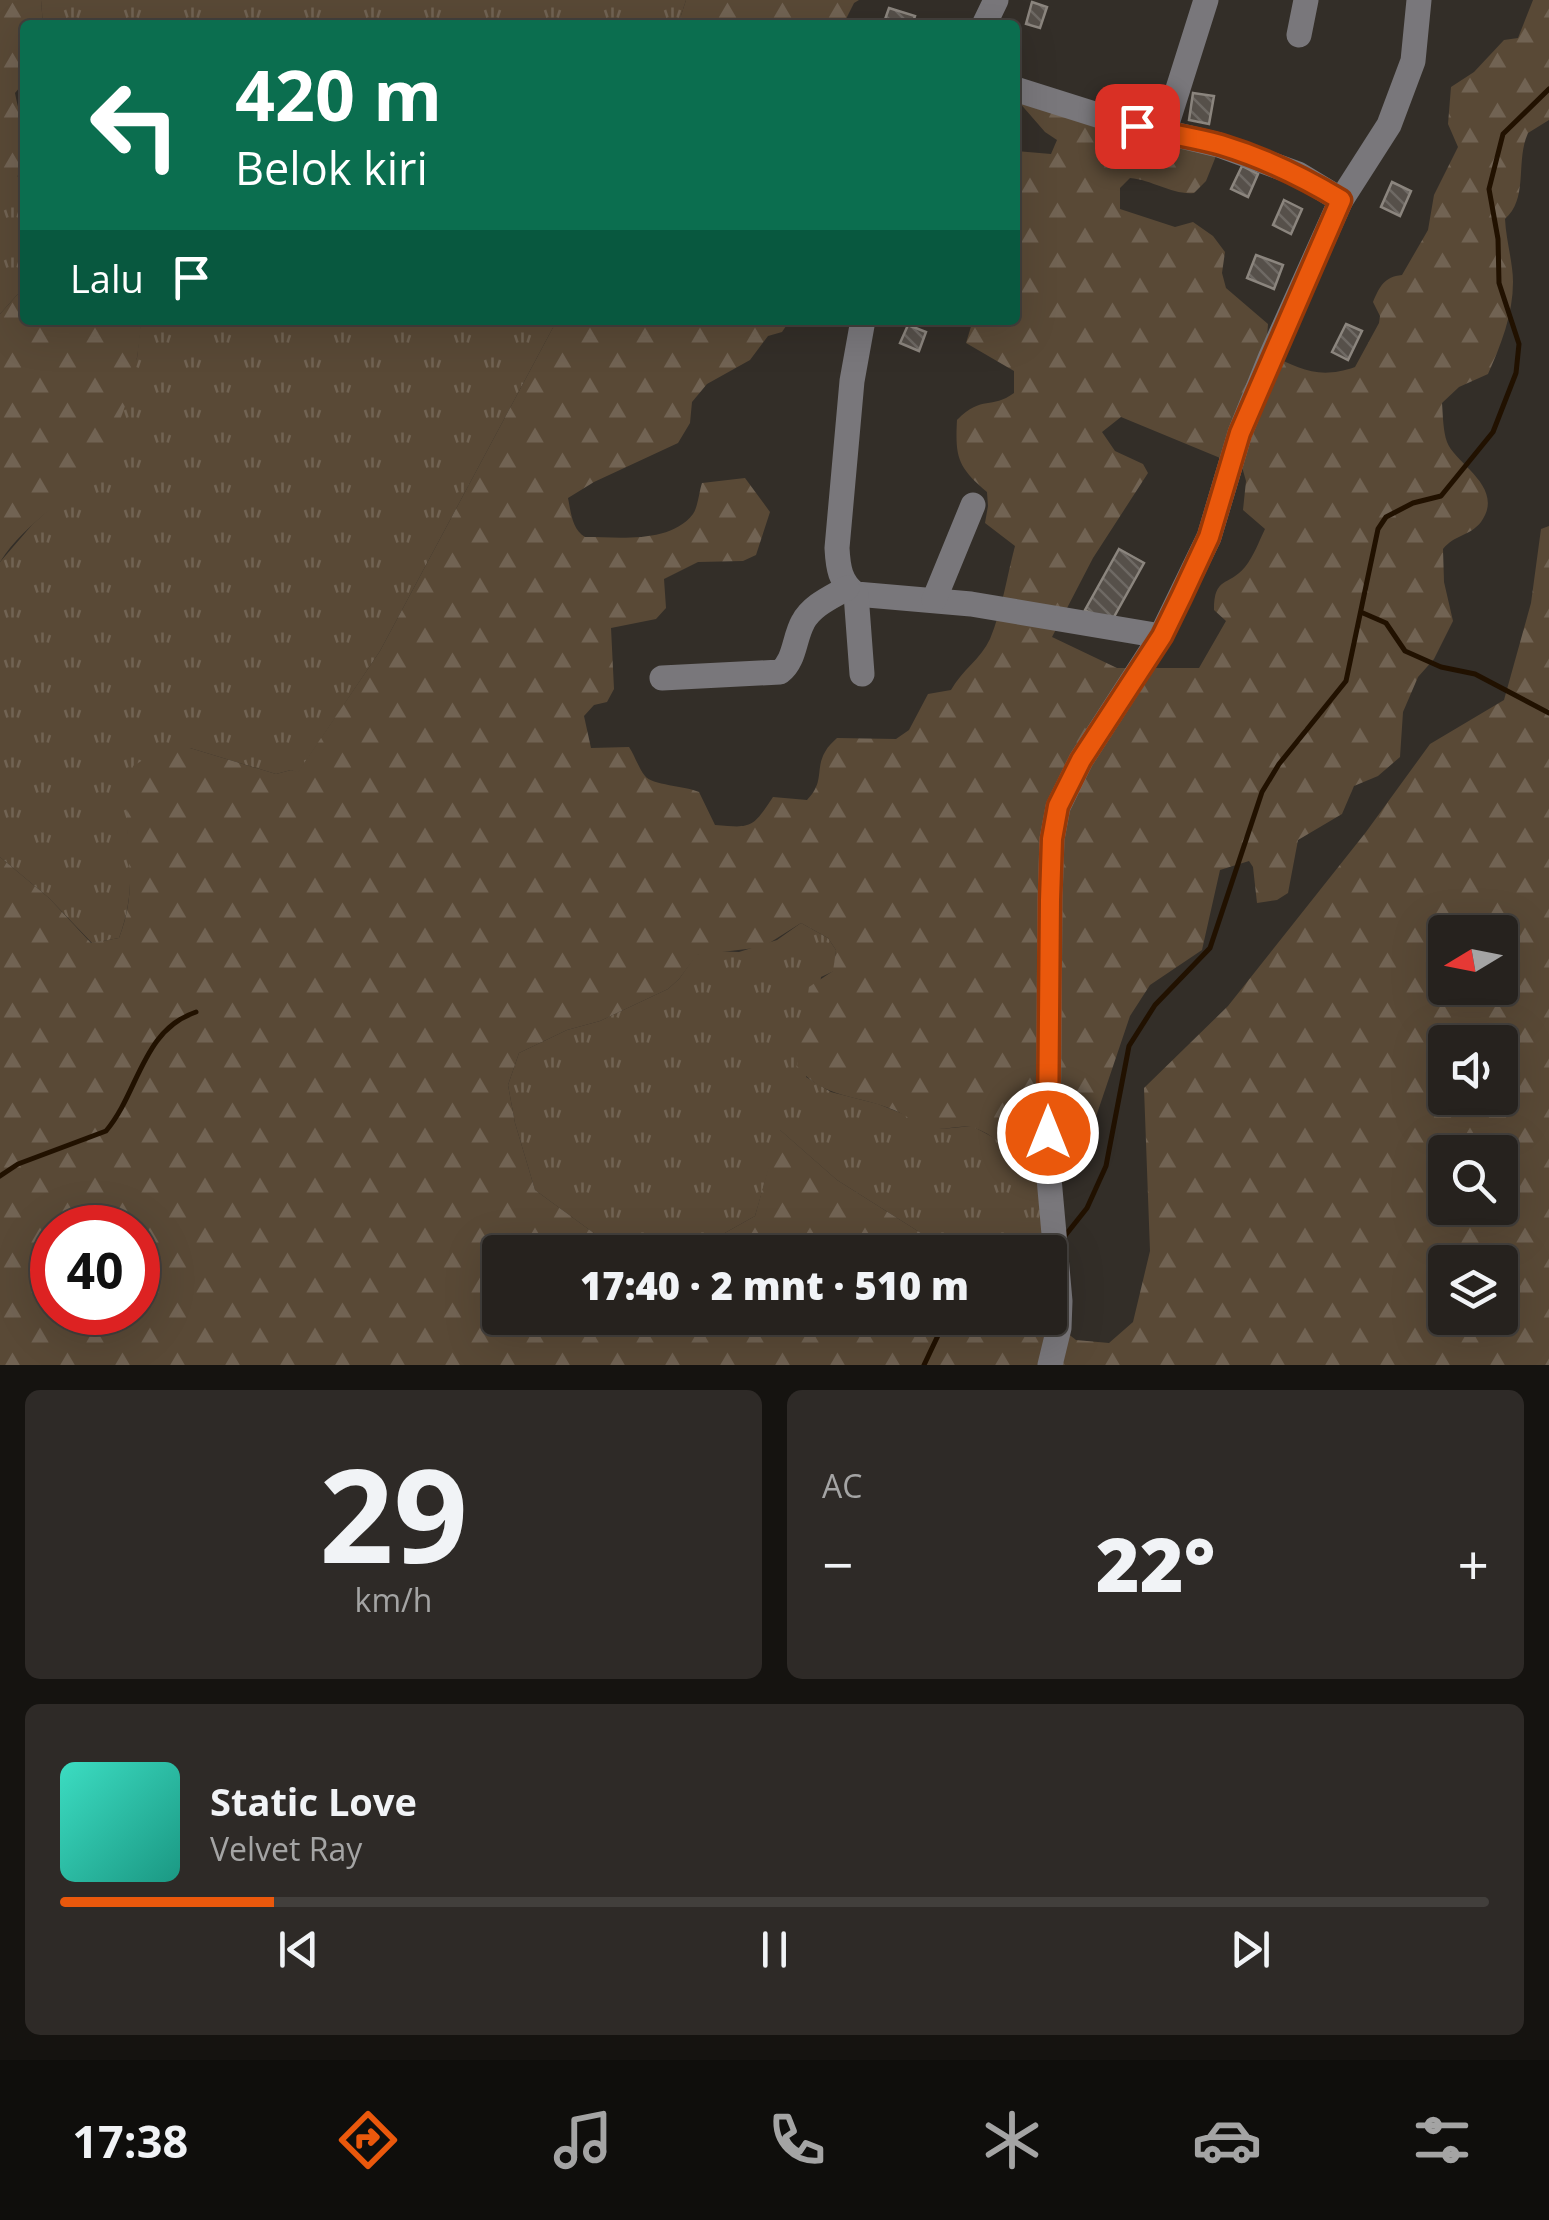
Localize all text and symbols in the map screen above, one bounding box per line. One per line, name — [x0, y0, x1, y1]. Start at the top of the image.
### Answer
text: 420 m — [235, 46, 442, 142]
icon: left — [70, 60, 200, 190]
pin — [1095, 84, 1180, 169]
icon: arrive — [1110, 99, 1165, 154]
text: Belok kiri — [235, 137, 428, 198]
icon: arrive — [164, 250, 219, 305]
text: Lalu — [70, 252, 144, 304]
north arrow — [1428, 915, 1518, 1005]
map controls — [1428, 915, 1518, 1335]
button: sound — [1428, 1025, 1518, 1115]
position arrow — [996, 1081, 1100, 1185]
button: search — [1428, 1135, 1518, 1225]
speed limit sign: 40 — [30, 1205, 160, 1335]
button: layers — [1428, 1245, 1518, 1335]
text: 17:40 · 2 mnt · 510 m — [580, 1259, 969, 1311]
text: 29 — [319, 1424, 468, 1601]
text: AC — [822, 1464, 862, 1507]
text: 22° — [1096, 1512, 1215, 1614]
text: − — [822, 1526, 853, 1601]
text: + — [1458, 1526, 1489, 1601]
text: km/h — [355, 1578, 432, 1621]
text: Static Love — [210, 1775, 417, 1827]
text: Velvet Ray — [210, 1827, 362, 1870]
icon: previous — [271, 1922, 326, 1977]
icon: pause — [747, 1922, 802, 1977]
icon: next — [1223, 1922, 1278, 1977]
icon: directions — [333, 2105, 403, 2175]
icon: music — [548, 2105, 618, 2175]
icon: phone — [762, 2105, 832, 2175]
icon: climate — [977, 2105, 1047, 2175]
icon: car — [1192, 2105, 1262, 2175]
icon: filters — [1407, 2105, 1477, 2175]
text: 17:38 — [72, 2110, 188, 2171]

